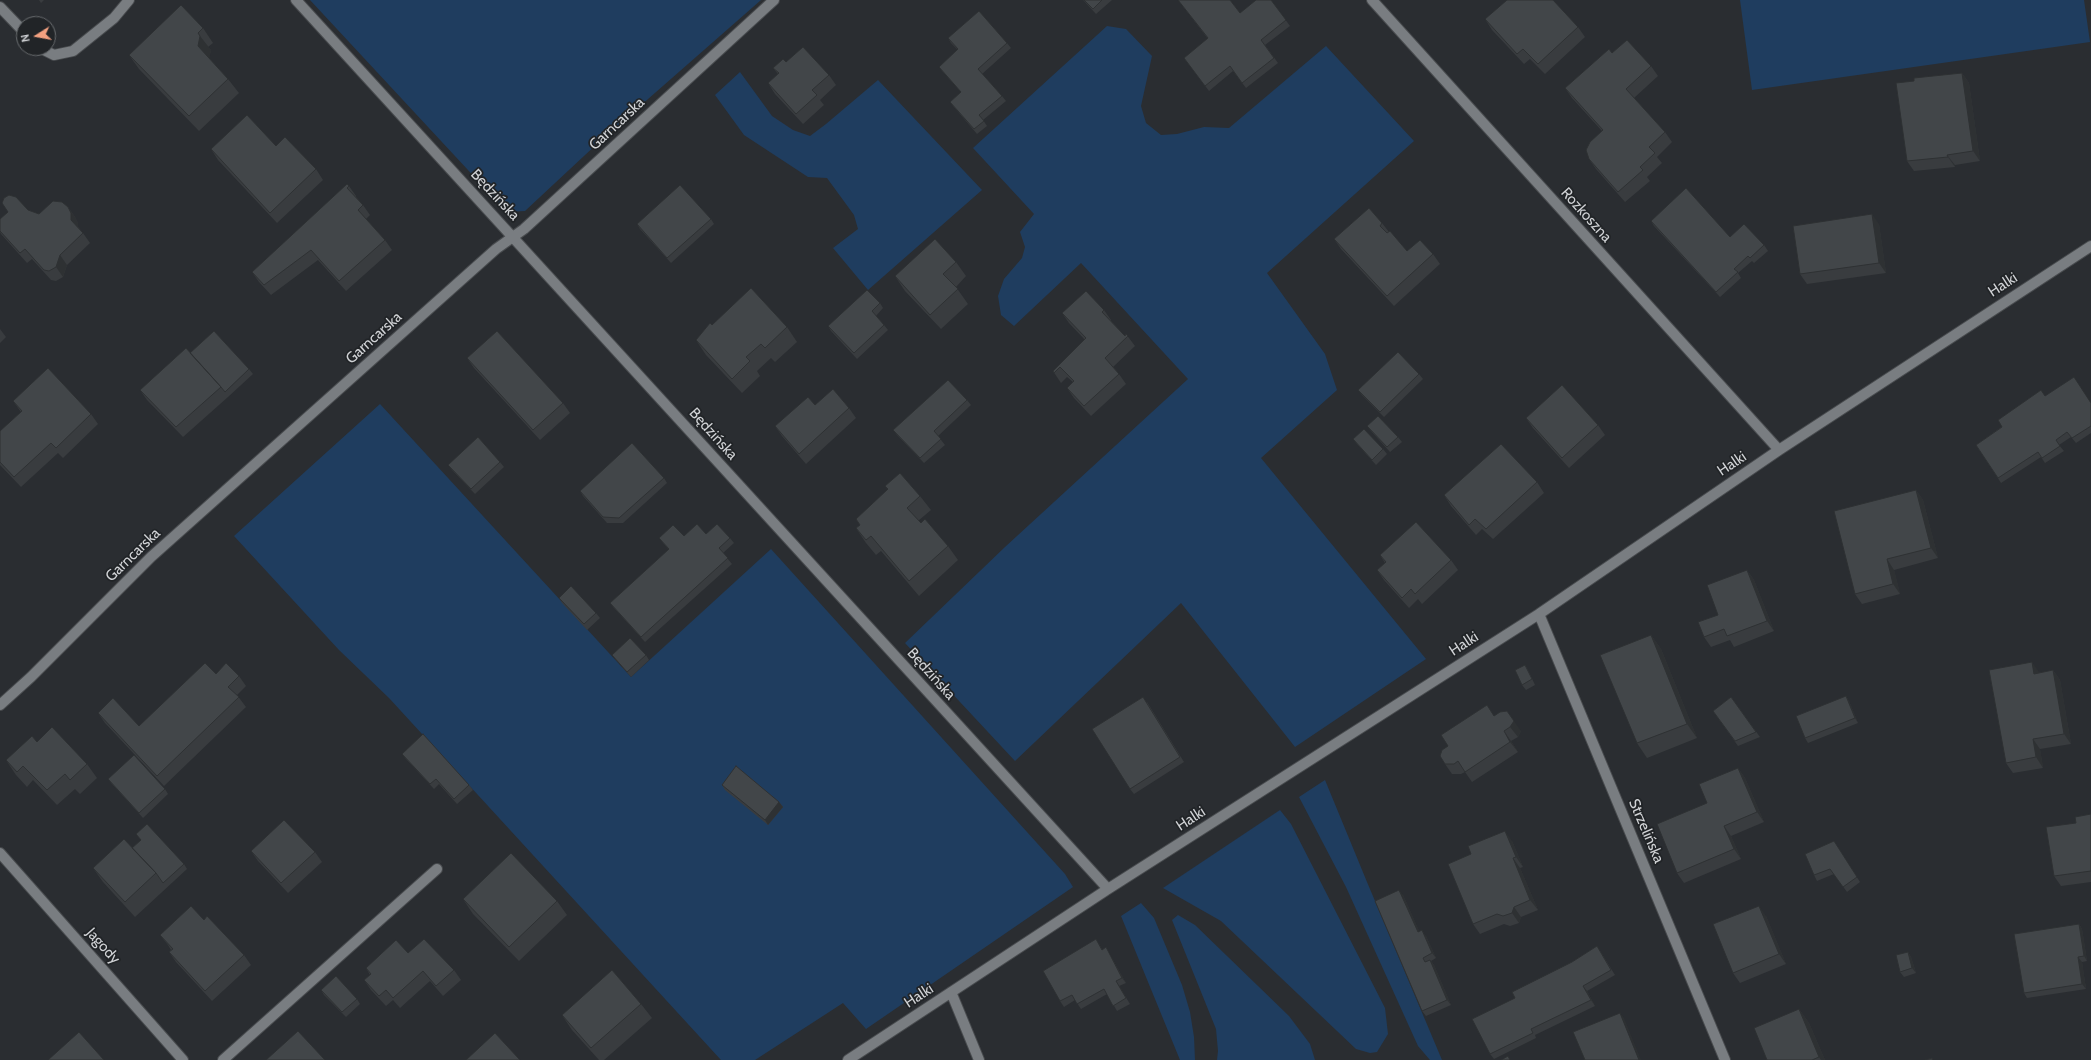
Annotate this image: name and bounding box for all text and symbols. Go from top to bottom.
north arrow [16,16,56,56]
text: N [18,33,33,43]
street label: Garncarska [586,94,648,154]
street label: Będzińska [467,166,523,224]
street label: Rozkoszna [1557,184,1615,246]
street label: Halki [1985,269,2021,301]
street label: Garncarska [342,308,406,368]
street label: Będzińska [685,404,741,464]
street label: Halki [1714,448,1750,480]
street label: Garncarska [102,524,164,586]
street label: Halki [1446,628,1482,660]
street label: Będzińska [903,644,959,704]
street label: Strzelińska [1624,796,1668,866]
street label: Halki [1173,803,1209,835]
street label: Jagody [82,924,124,968]
street label: Halki [901,980,937,1012]

